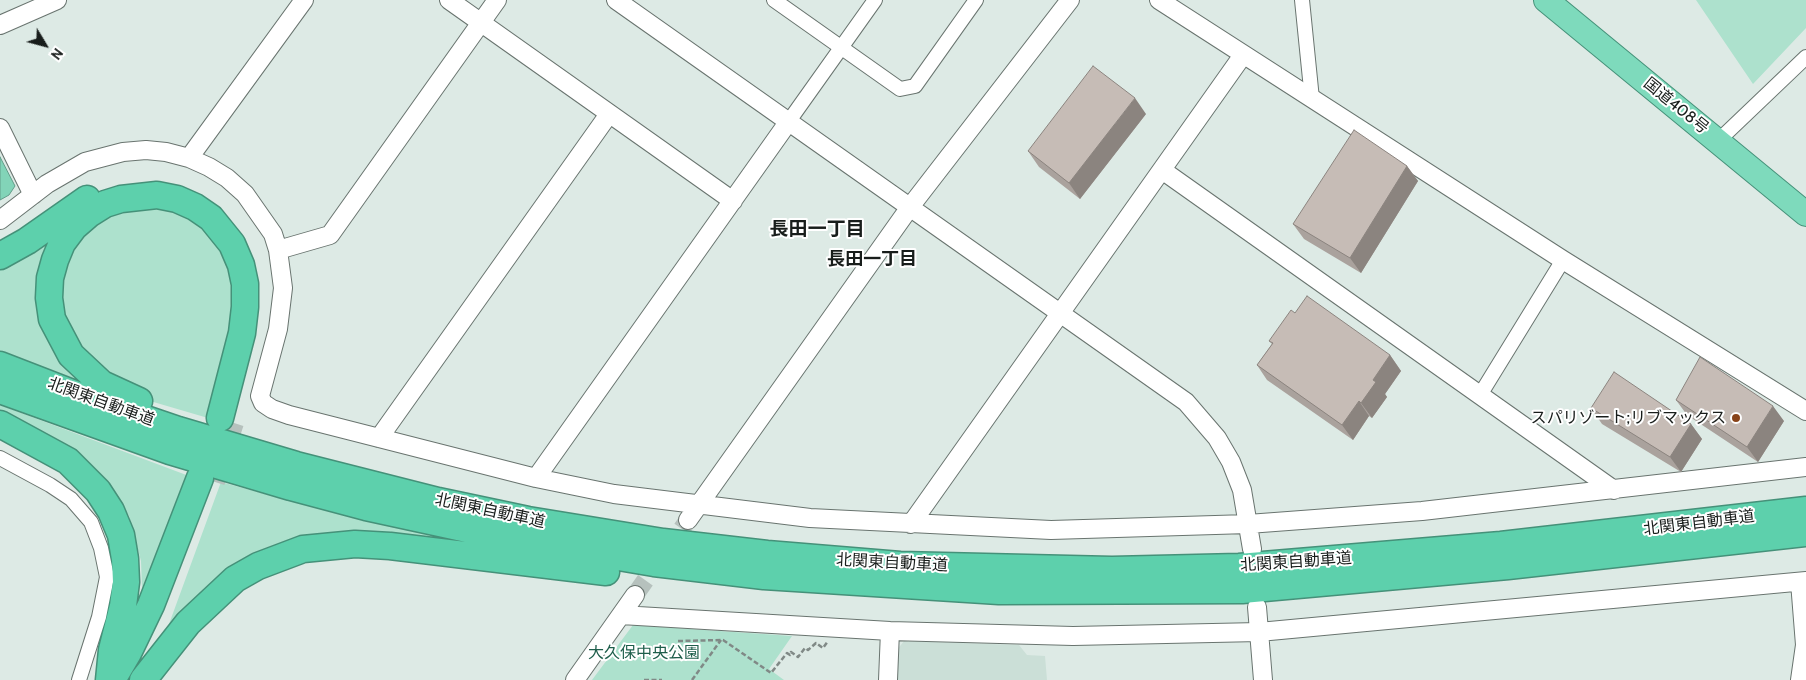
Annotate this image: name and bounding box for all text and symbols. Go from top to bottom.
north arrow [20,20,70,70]
text: N [47,45,67,63]
street label: 国道408号 [1640,74,1712,138]
district label: 長田一丁目 [770,218,864,240]
district label: 長田一丁目 [827,249,917,271]
street label: 北関東自動車道 [45,374,157,430]
place label: スパリゾート;リブマックス [1531,408,1726,428]
marker: スパリゾート;リブマックス [1730,412,1742,424]
street label: 北関東自動車道 [433,490,547,532]
street label: 北関東自動車道 [1642,507,1756,539]
street label: 北関東自動車道 [1239,549,1353,575]
street label: 北関東自動車道 [836,550,948,576]
park label: 大久保中央公園 [588,643,700,663]

